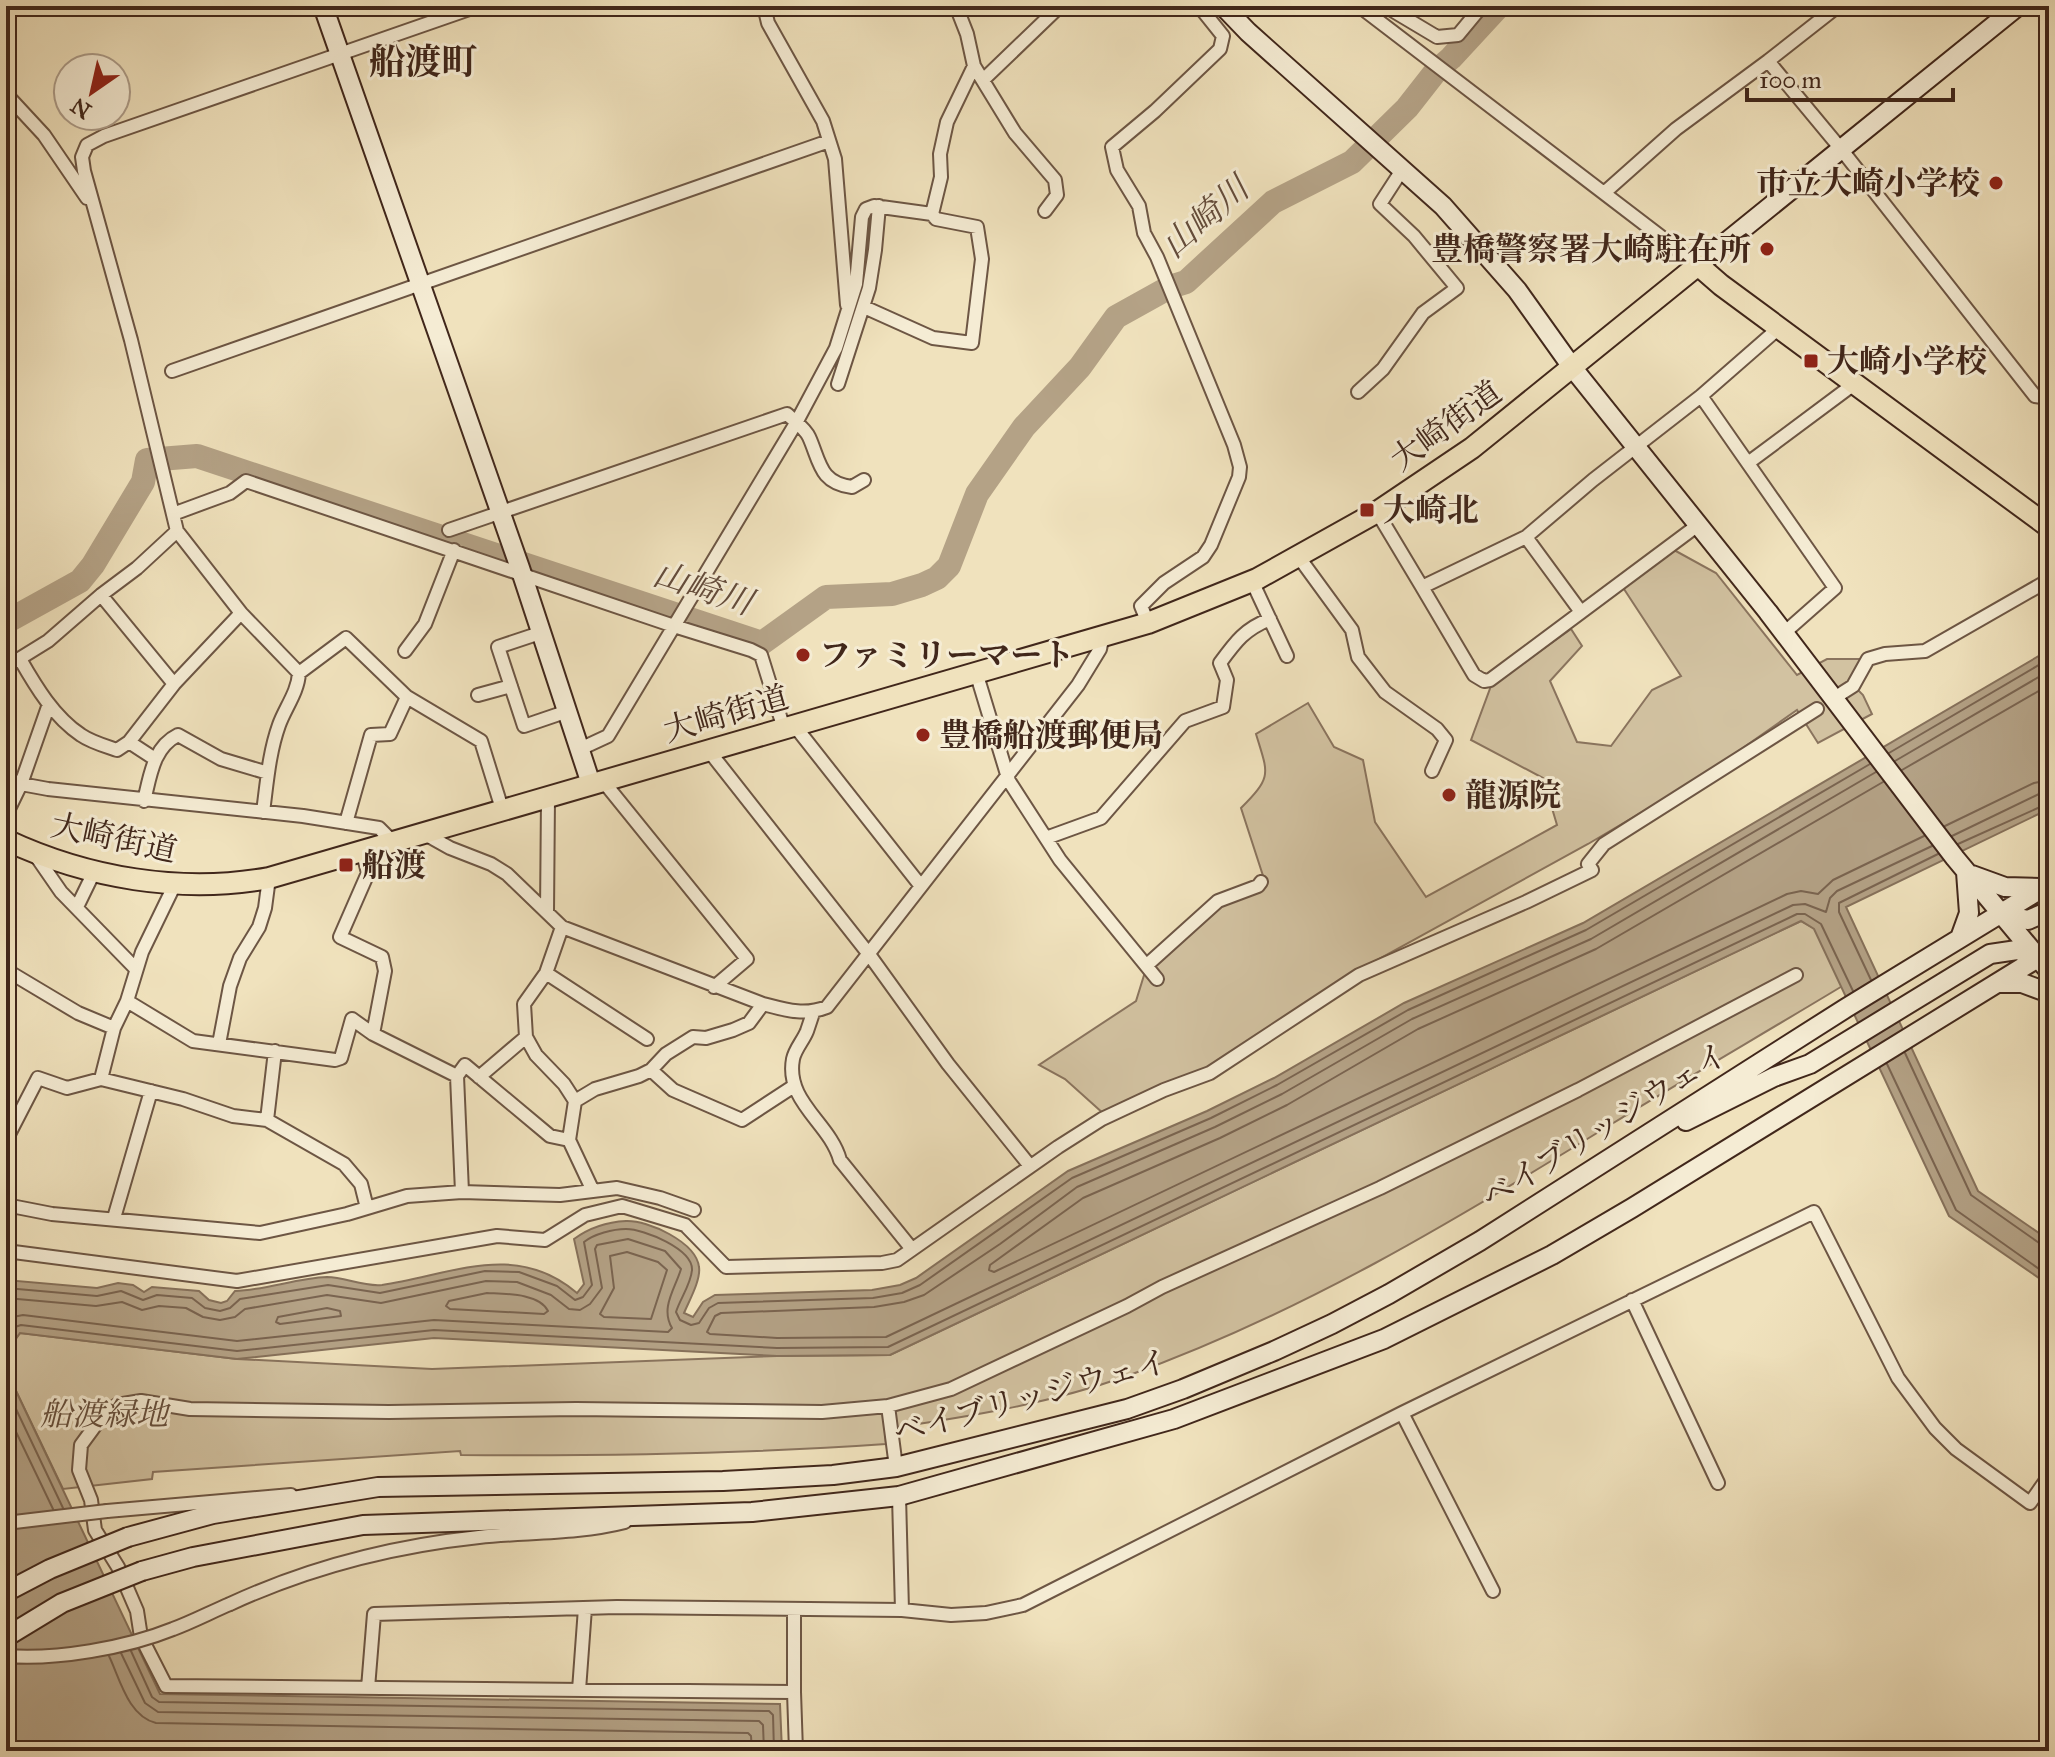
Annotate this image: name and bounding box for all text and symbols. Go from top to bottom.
district label: 船渡町 [369,40,477,84]
north arrow [52,52,132,132]
scale bar [1747,52,1953,102]
text: 100 m [1759,65,1822,95]
text: N [66,92,96,125]
place label: 市立大崎小学校 [1756,164,1980,203]
water label: 山崎川 [1153,165,1260,266]
marker: 市立大崎小学校 [1987,174,2005,192]
place label: 豊橋警察署大崎駐在所 [1431,230,1751,269]
marker: 豊橋警察署大崎駐在所 [1758,240,1776,258]
place label: 大崎小学校 [1827,342,1987,381]
marker: 大崎小学校 [1802,352,1820,370]
street label: 大崎街道 [1383,373,1509,479]
place label: 大崎北 [1383,491,1479,530]
marker: 大崎北 [1358,501,1376,519]
water label: 山崎川 [648,553,762,624]
place label: ファミリーマート [819,636,1074,675]
marker: ファミリーマート [794,646,812,664]
street label: 大崎街道 [659,678,793,750]
place label: 豊橋船渡郵便局 [939,716,1163,755]
marker: 豊橋船渡郵便局 [914,726,932,744]
place label: 龍源院 [1465,776,1561,815]
marker: 龍源院 [1440,786,1458,804]
street label: 大崎街道 [47,806,181,870]
place label: 船渡 [362,846,426,885]
marker: 船渡 [337,856,355,874]
street label: ベイブリッジウェイ [1475,1034,1735,1218]
street label: ベイブリッジウェイ [889,1342,1173,1452]
park label: 船渡緑地 [40,1395,171,1434]

